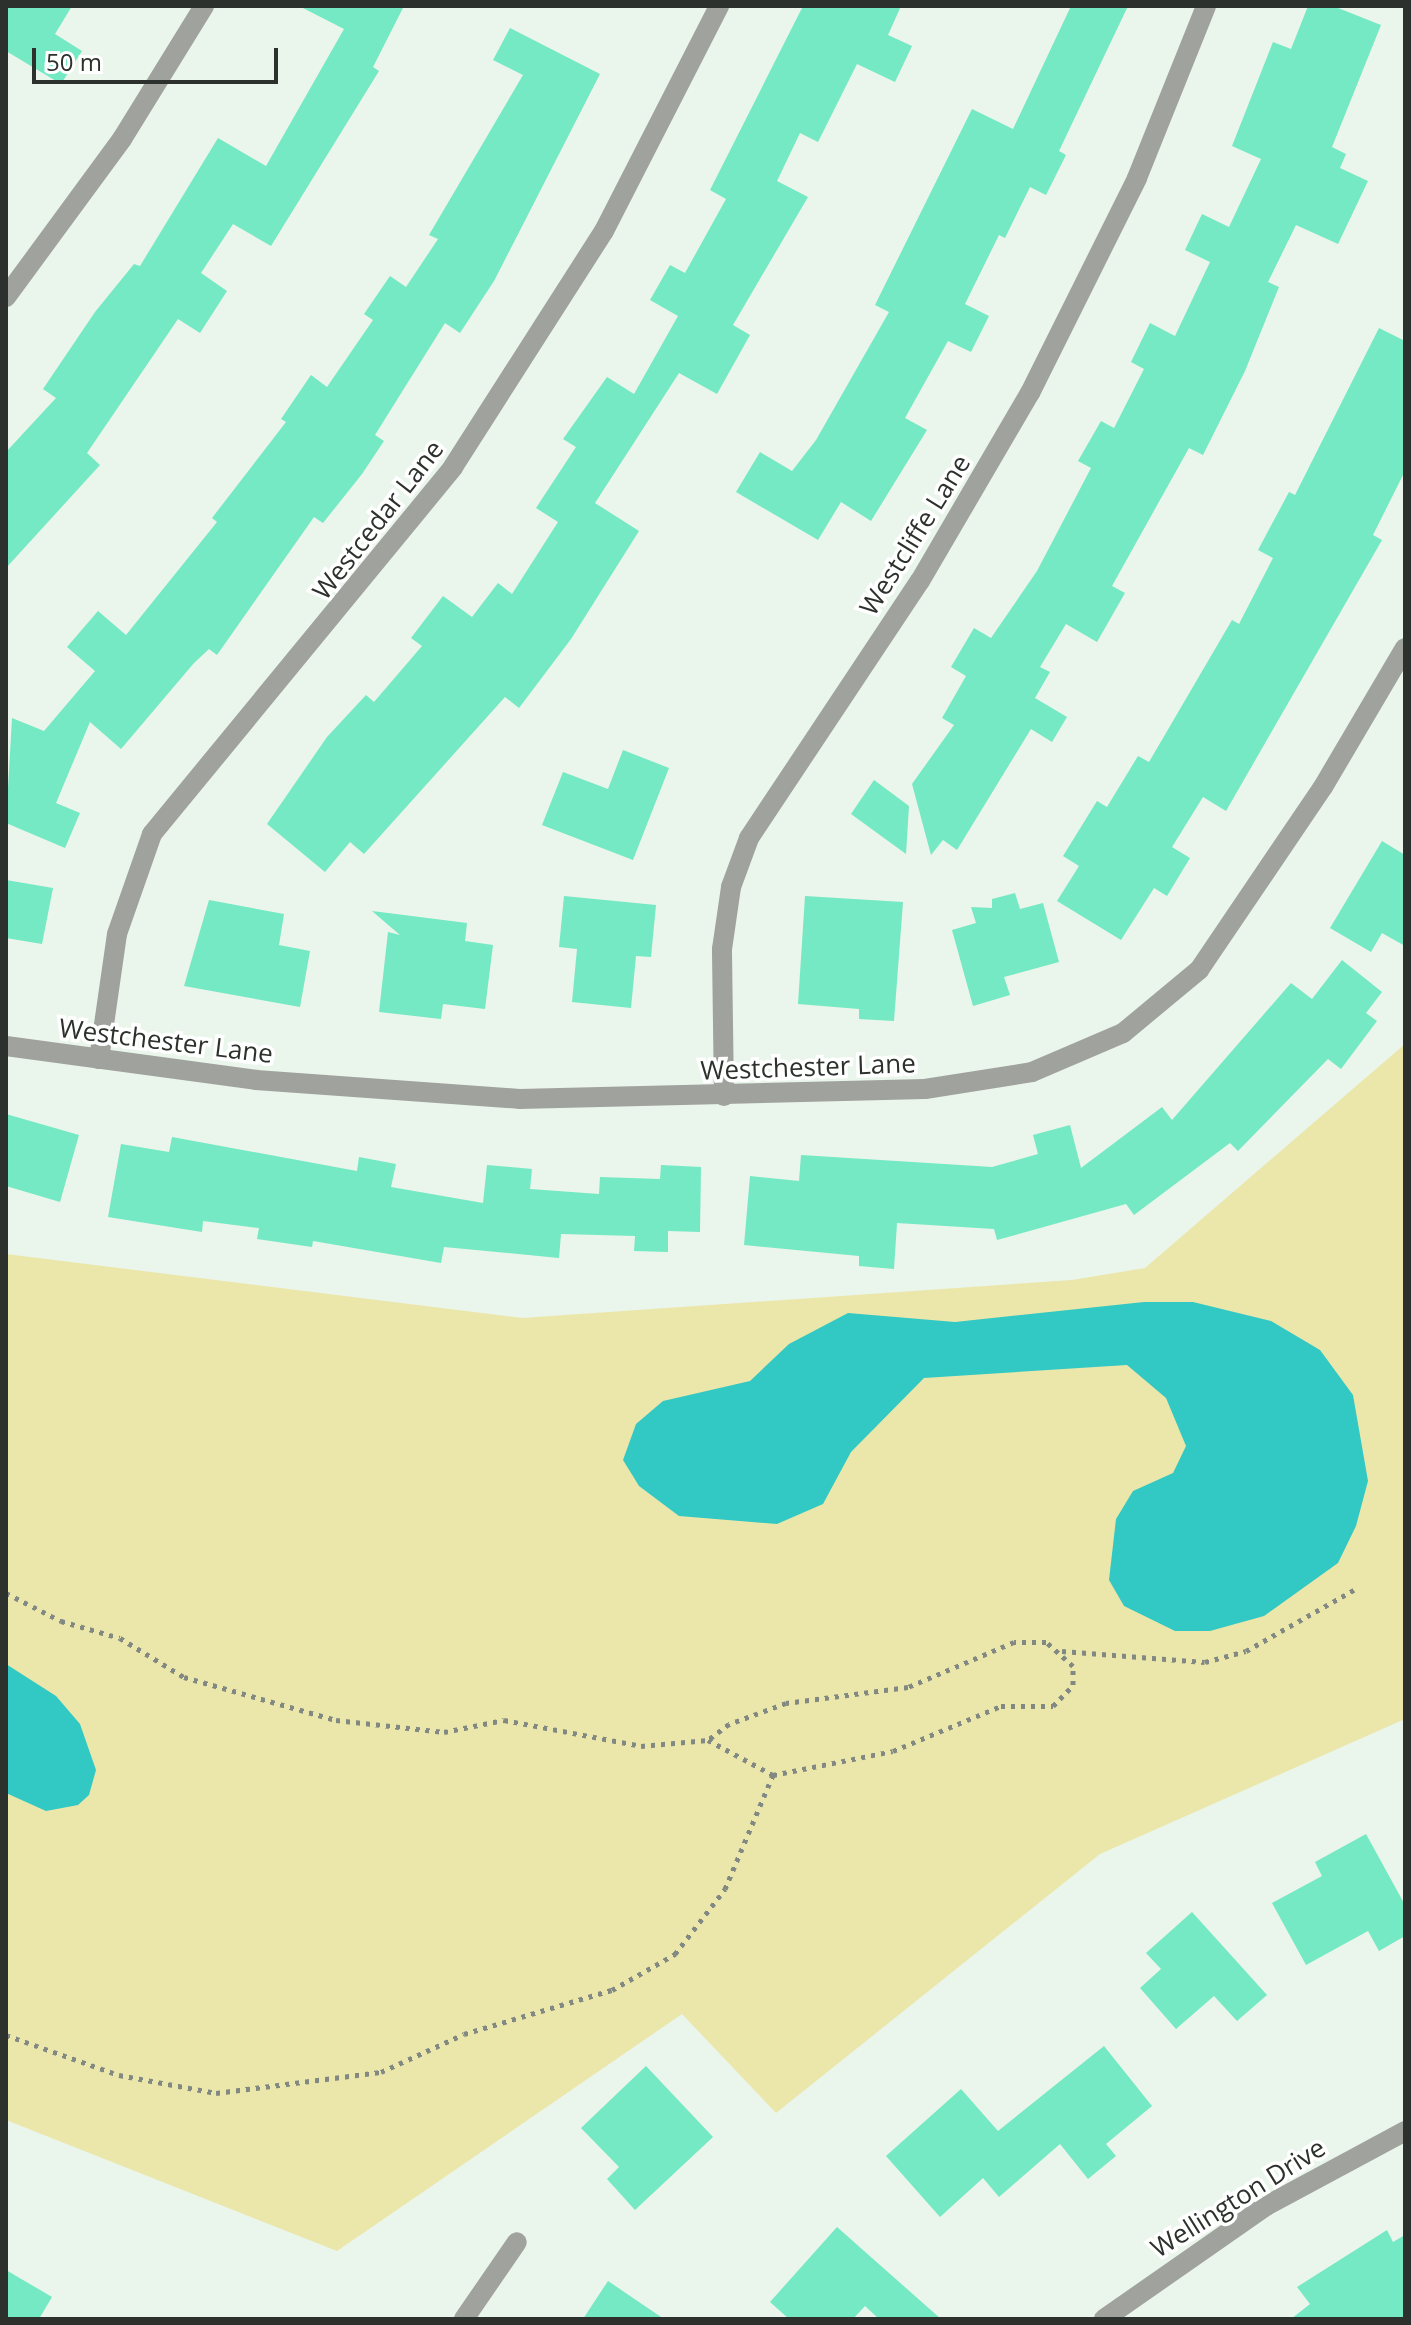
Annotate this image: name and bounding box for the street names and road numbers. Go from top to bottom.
street label: Westcedar Lane [306,434,450,606]
street label: Westcliffe Lane [853,449,977,621]
street label: Westchester Lane [57,1012,275,1070]
street label: Westchester Lane [700,1048,916,1086]
street label: Wellington Drive [1145,2132,1331,2264]

